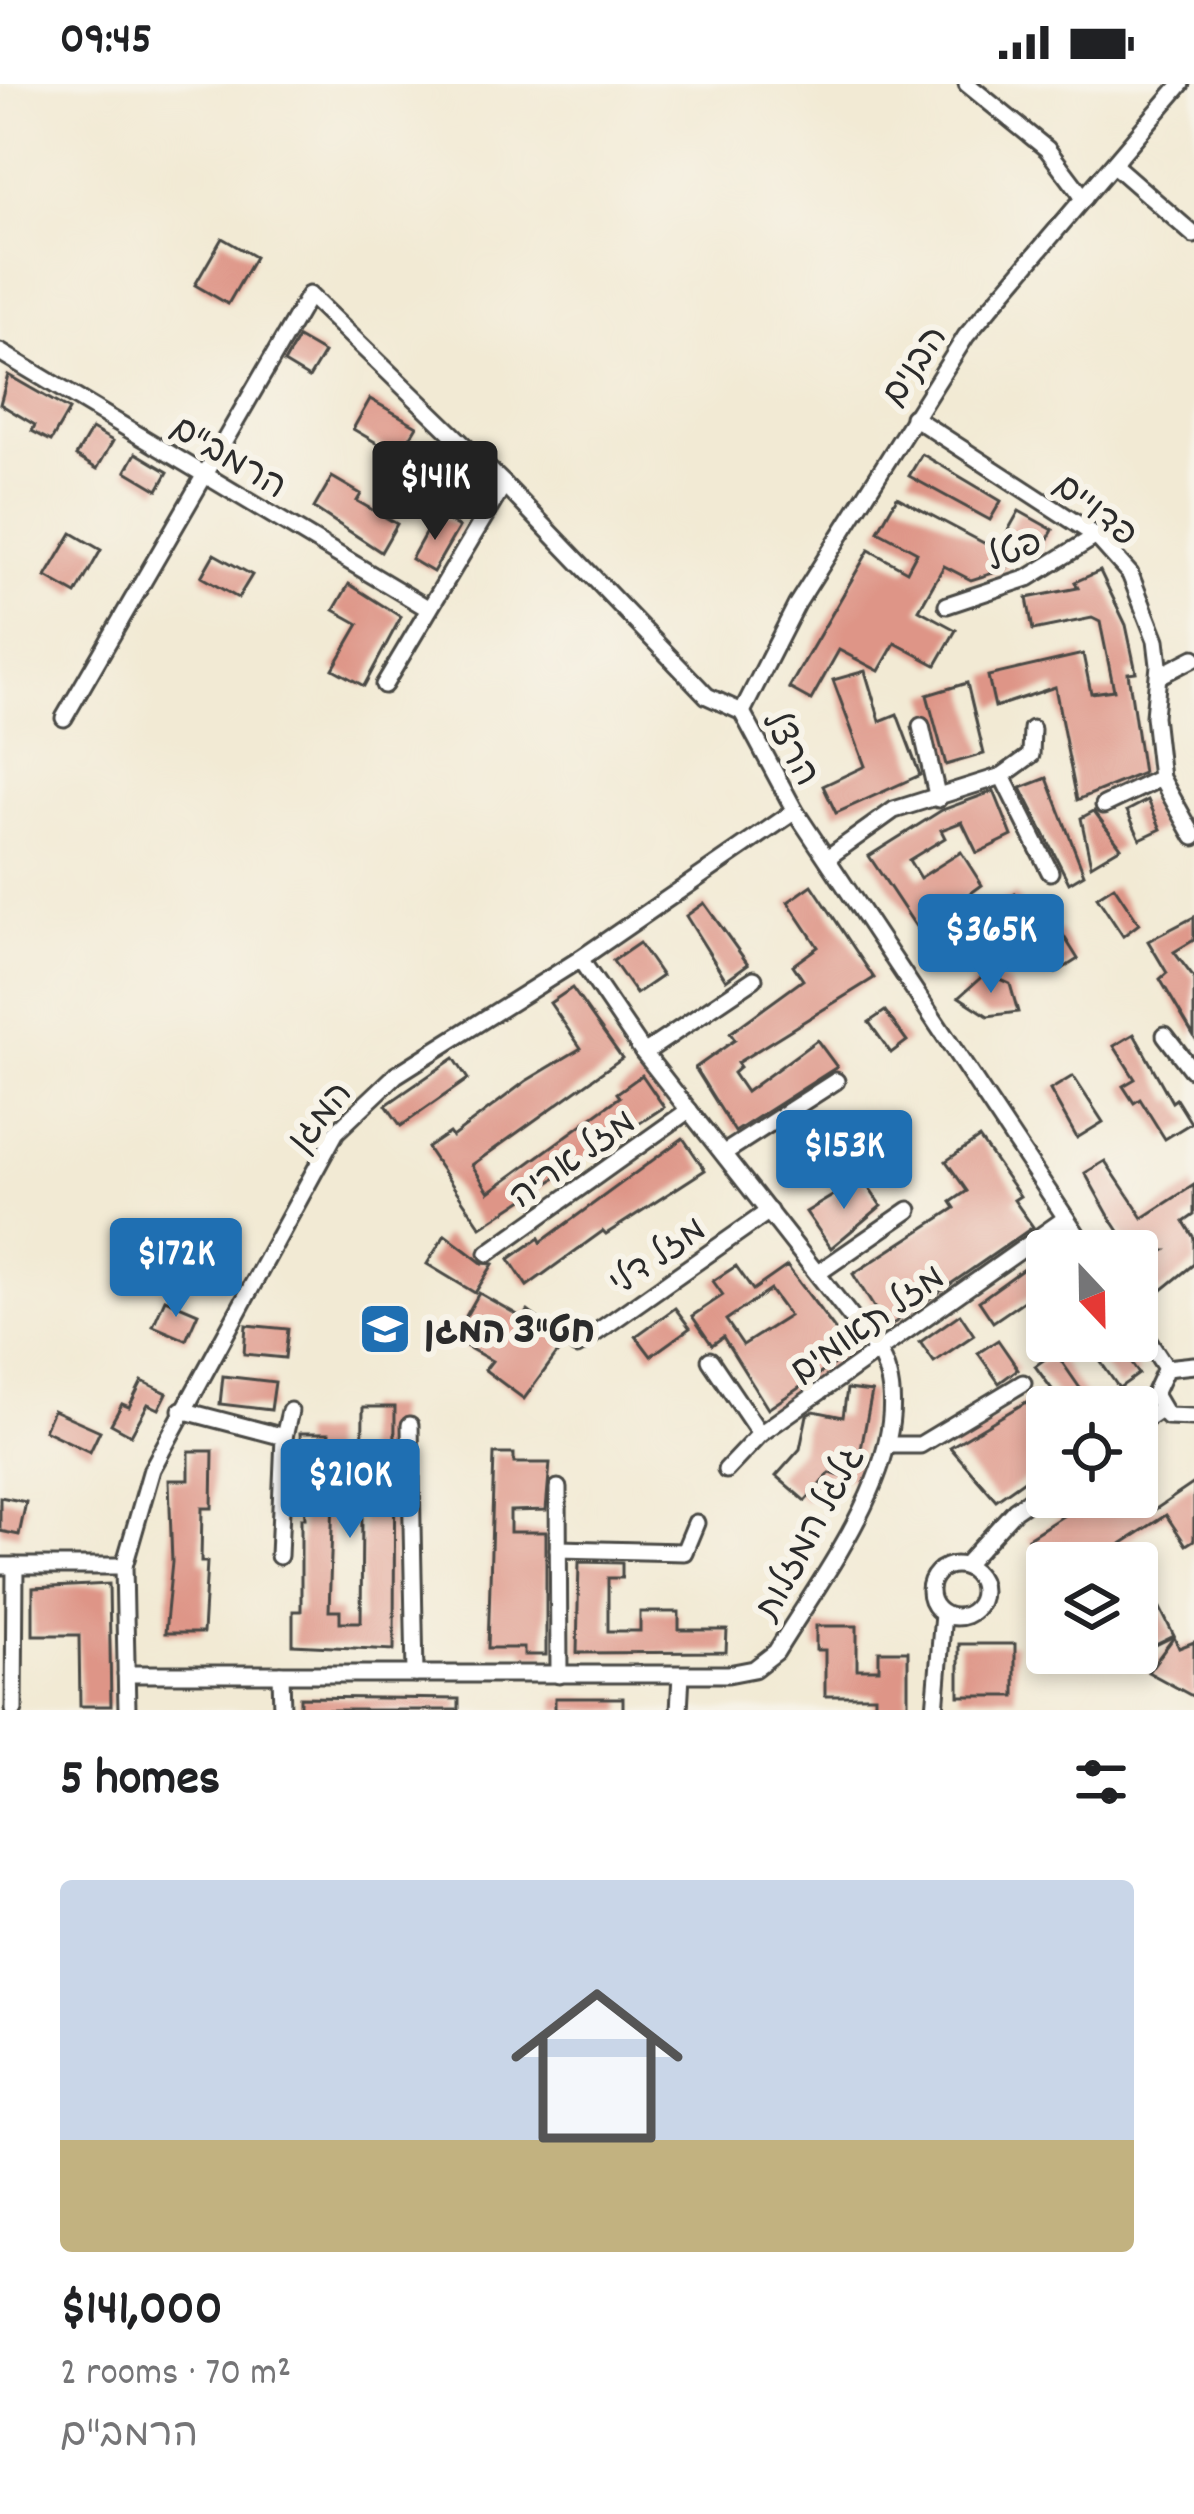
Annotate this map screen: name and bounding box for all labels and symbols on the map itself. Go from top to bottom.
street label: הבנים [871,316,963,418]
street label: הרמב"ם [159,405,295,515]
pin: $141K [351,441,519,543]
street label: פדויים [1040,463,1147,562]
street label: פטל [980,519,1051,588]
street label: הרצל [746,703,830,797]
pin: $365K [907,894,1075,996]
street label: המגן [278,1072,368,1166]
street label: מזל אריה [501,1099,648,1224]
pin: $153K [760,1110,928,1212]
street label: מזל דלי [600,1207,718,1311]
pin: $172K [92,1218,260,1320]
north arrow [1026,1230,1158,1362]
street label: מזל תאומים [782,1255,957,1399]
school or university icon: חט"צ המגן [357,1301,413,1357]
place label: חט"צ המגן [424,1309,595,1361]
street label: גלגל המזלות [744,1438,880,1633]
pin: $210K [266,1439,434,1541]

